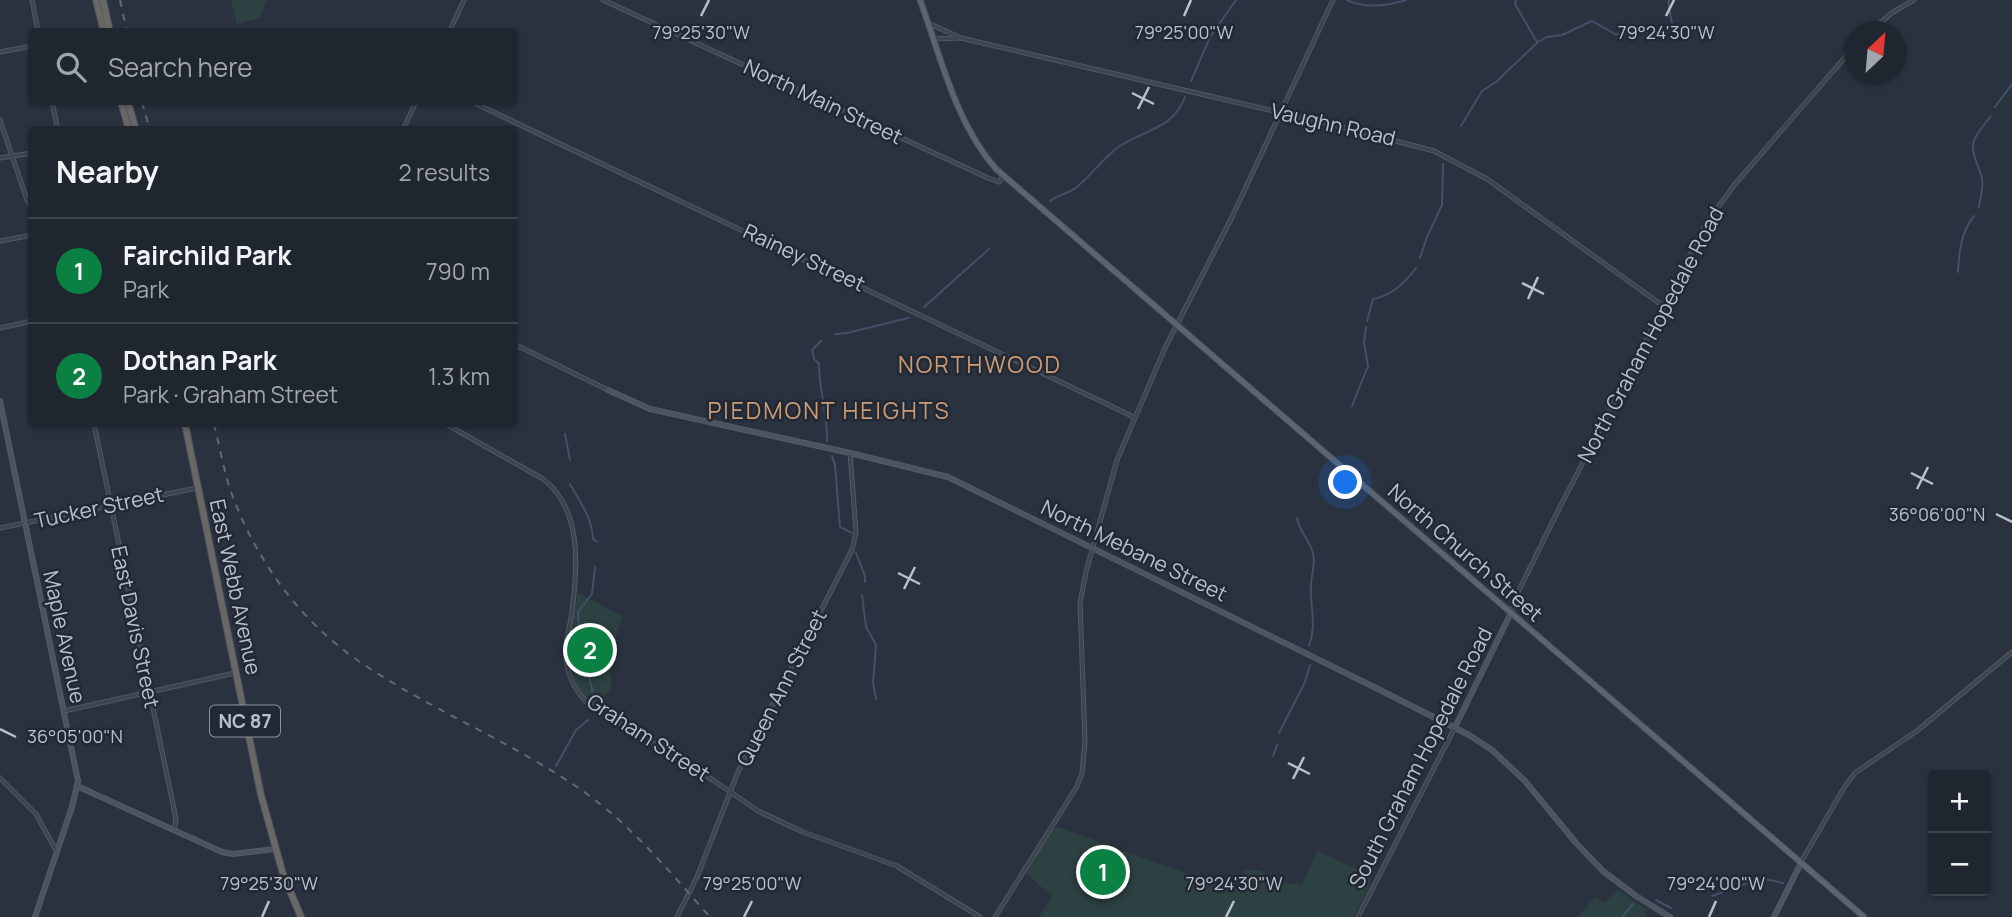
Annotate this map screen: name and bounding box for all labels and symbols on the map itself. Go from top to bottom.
text: 79°25'30"W [652,20,750,44]
text: 79°25'00"W [1135,20,1233,44]
text: 79°24'30"W [1618,20,1715,44]
north arrow [1844,21,1907,84]
street label: North Main Street [740,52,907,150]
street label: Vaughn Road [1268,96,1398,152]
street label: North Graham Hopedale Road [1571,202,1730,467]
street label: Rainey Street [739,217,870,298]
district label: NORTHWOOD [898,348,1062,380]
district label: PIEDMONT HEIGHTS [707,394,951,426]
your location [1328,465,1362,499]
street label: North Church Street [1382,477,1549,627]
street label: Tucker Street [32,480,166,534]
street label: North Mebane Street [1037,493,1232,607]
street label: East Webb Avenue [204,496,268,677]
text: 36°06'00"N [1889,502,1985,526]
street label: East Davis Street [105,543,167,710]
street label: Maple Avenue [37,568,93,706]
street label: Queen Ann Street [729,604,833,771]
street label: South Graham Hopedale Road [1342,622,1498,893]
pin: 2 [567,624,613,676]
street label: Graham Street [582,687,715,787]
road number: NC 87 [210,706,280,736]
text: 36°05'00"N [27,724,123,748]
pin: 1 [1080,846,1126,898]
text: 79°25'30"W [220,871,318,895]
text: 79°25'00"W [703,871,801,895]
text: 79°24'30"W [1186,871,1283,895]
text: 79°24'00"W [1667,871,1765,895]

